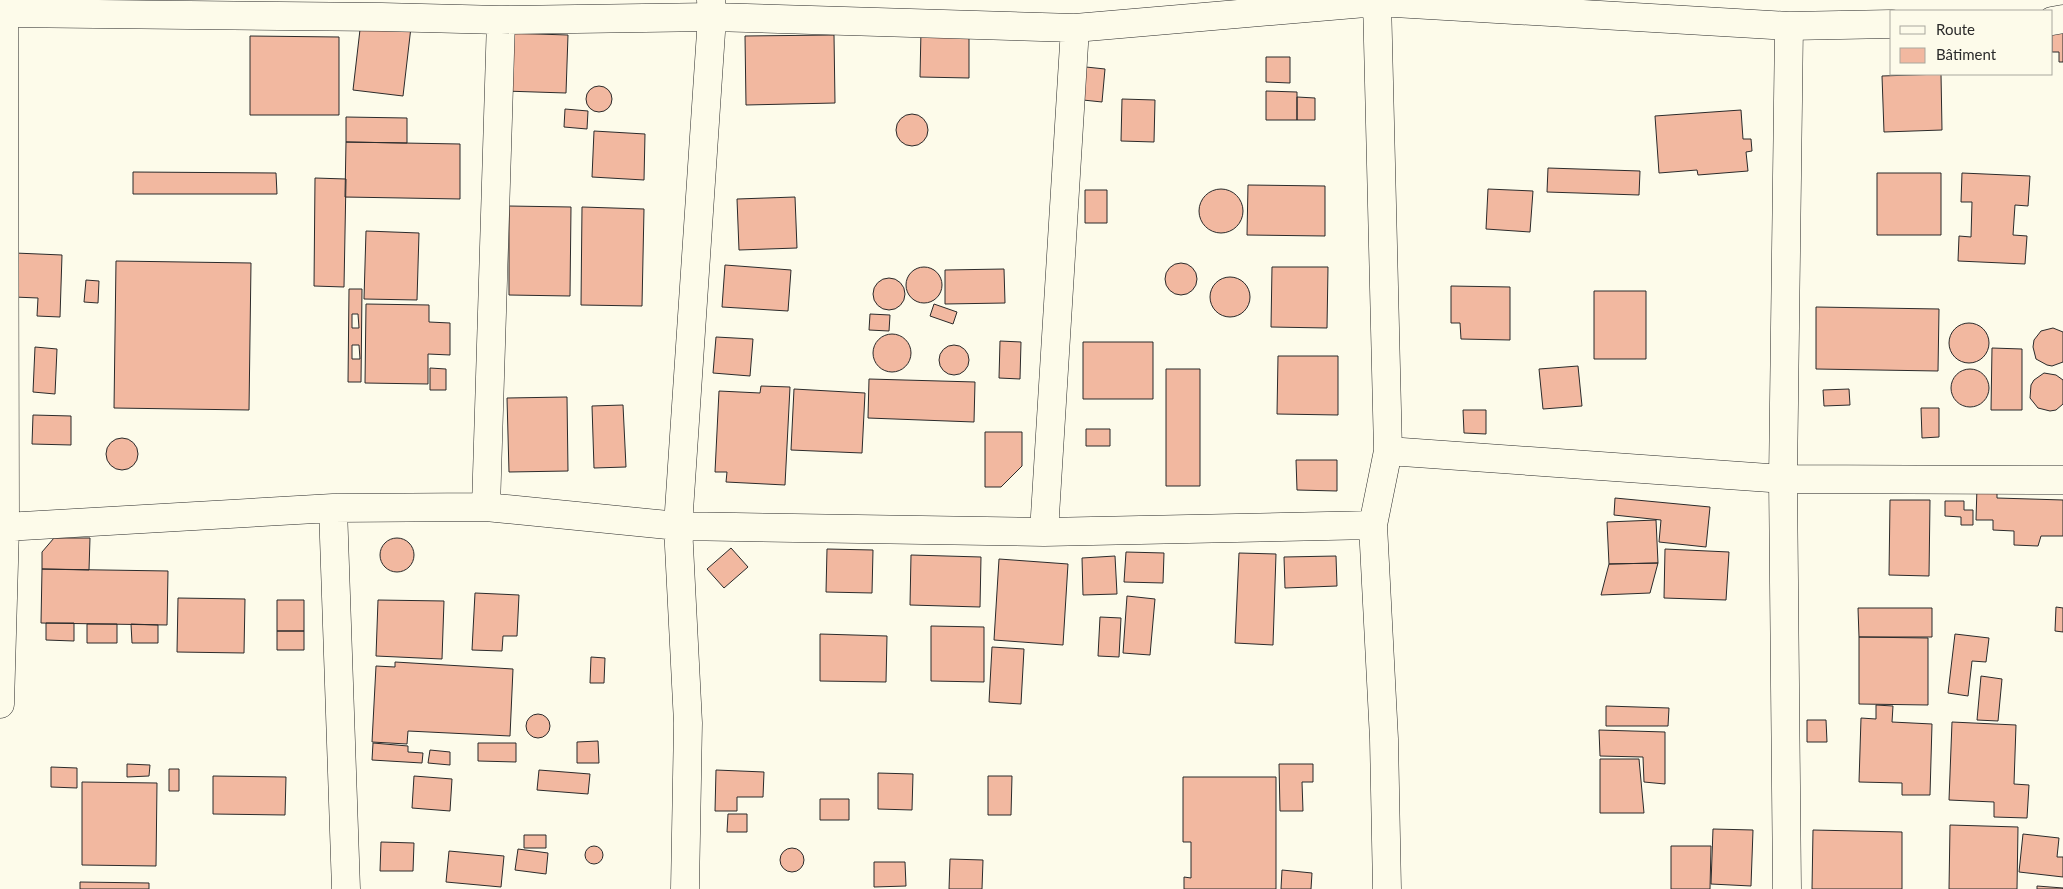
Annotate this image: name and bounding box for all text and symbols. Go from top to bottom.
legend [1890,10,2053,75]
text: Route [1936,20,1975,38]
text: Bâtiment [1936,45,1997,63]

